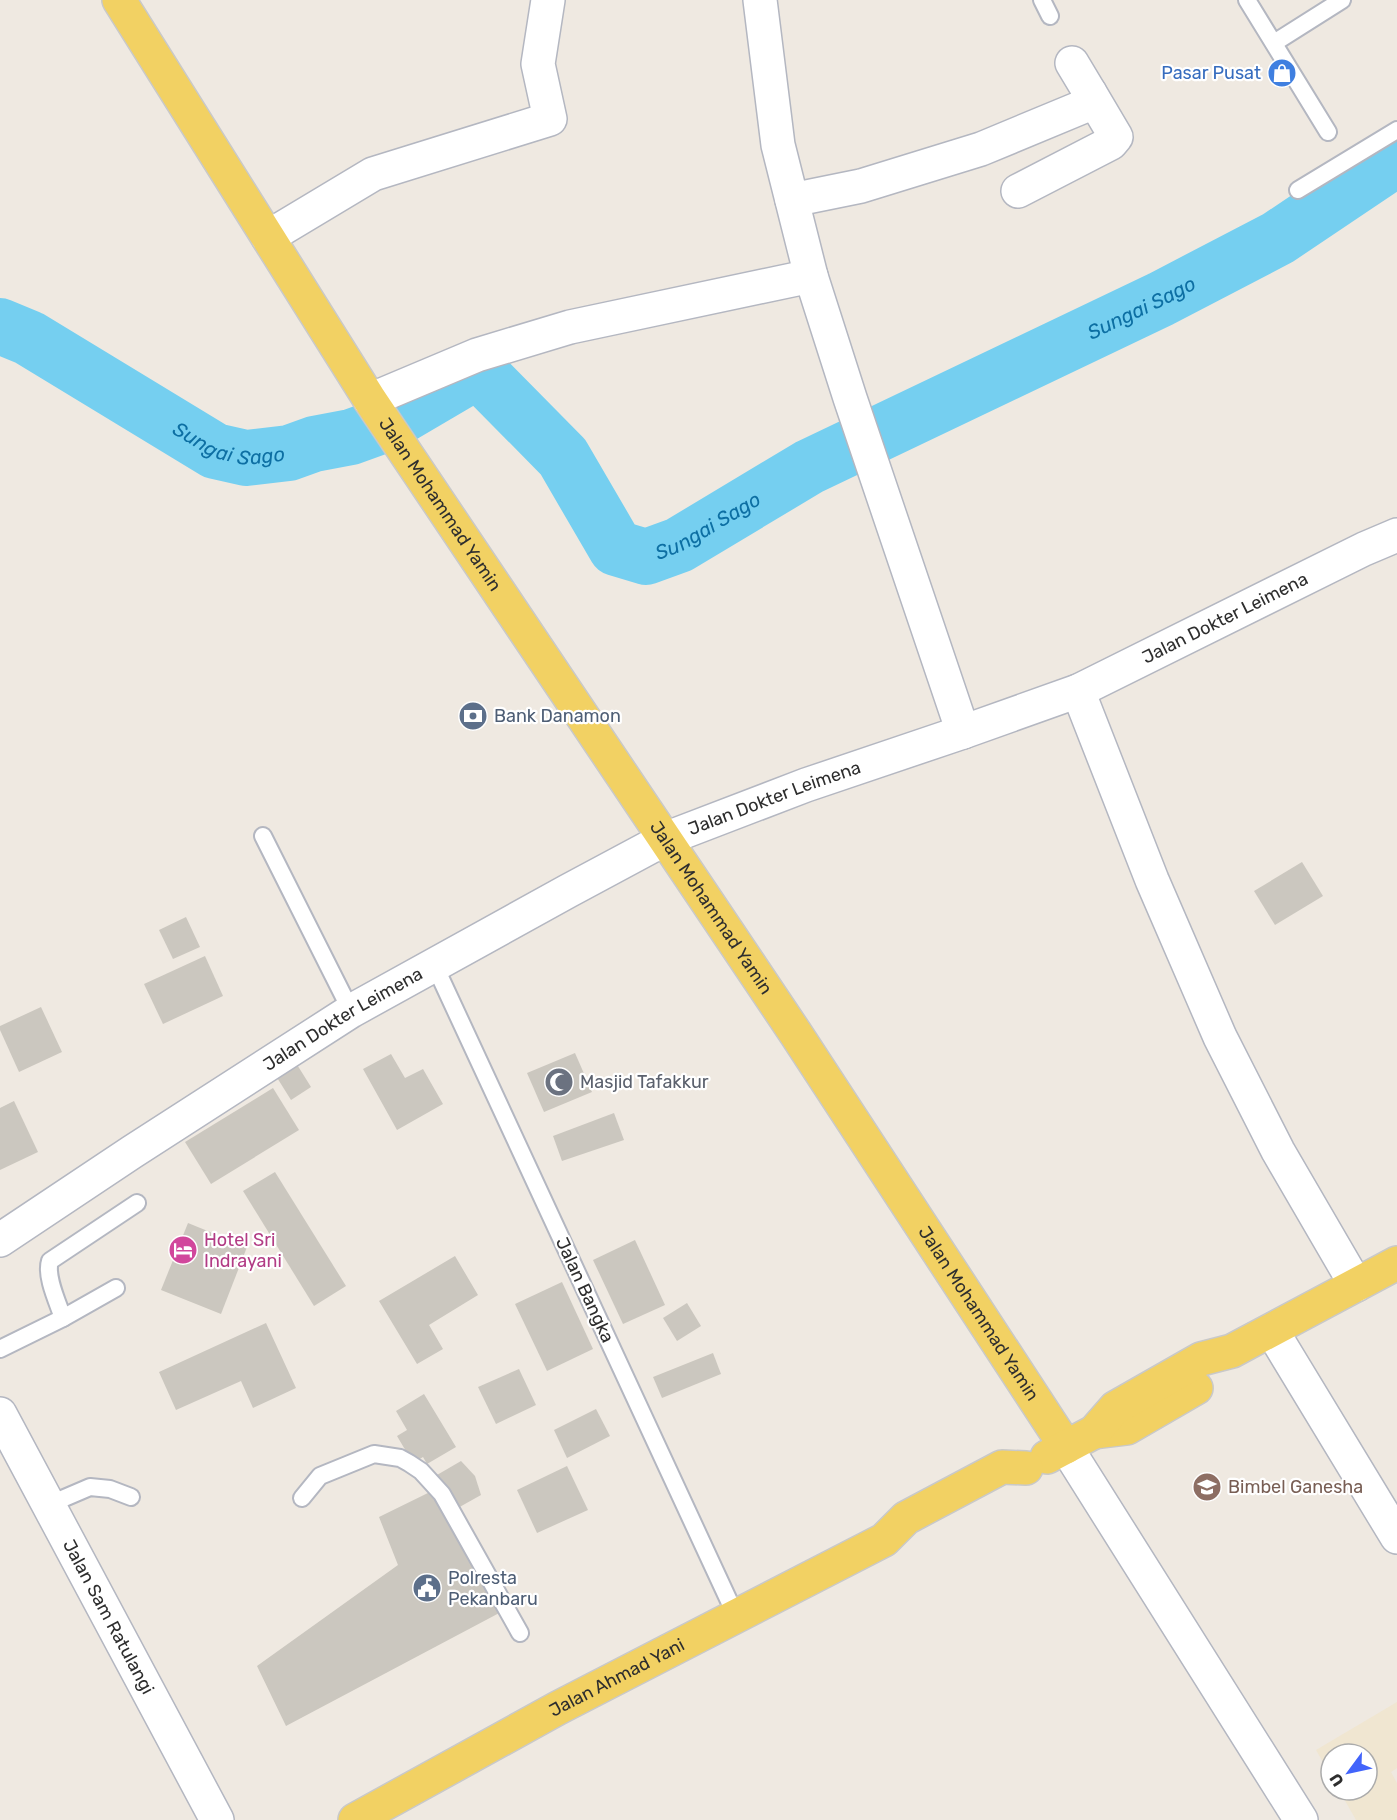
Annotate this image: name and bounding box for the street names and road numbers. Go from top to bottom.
street label: Jalan Mohammad Yamin [374,414,506,595]
street label: Jalan Dokter Leimena [1138,568,1312,668]
street label: Jalan Dokter Leimena [685,756,864,840]
street label: Jalan Mohammad Yamin [645,817,777,999]
street label: Jalan Dokter Leimena [259,963,426,1076]
street label: Jalan Mohammad Yamin [914,1222,1044,1405]
street label: Jalan Bangka [551,1234,619,1346]
street label: Jalan Sam Ratulangi [58,1536,159,1698]
street label: Jalan Ahmad Yani [545,1634,688,1722]

